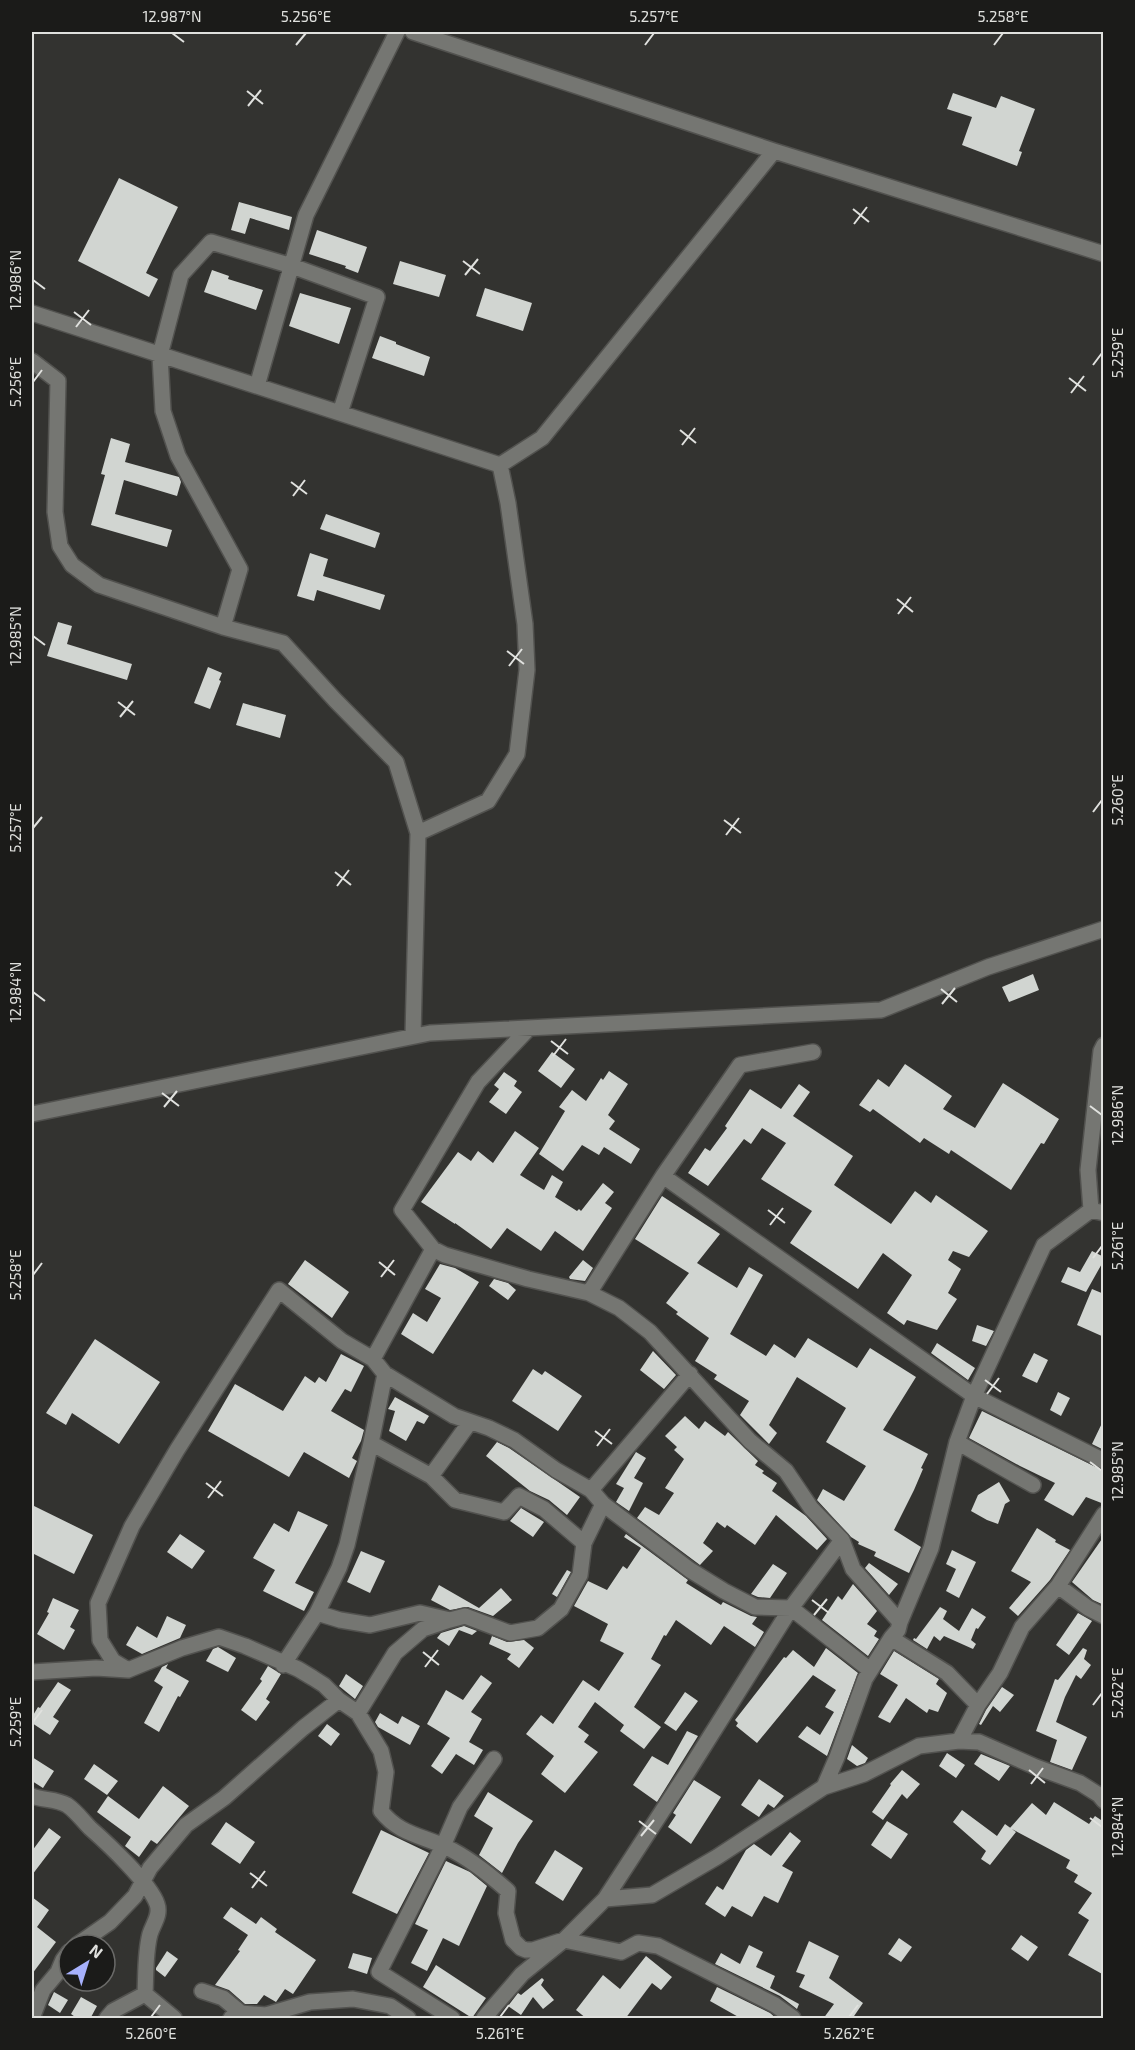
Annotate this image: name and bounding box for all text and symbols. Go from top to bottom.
text: 12.987°N [142,7,202,25]
text: 5.256°E [281,7,331,25]
text: 5.257°E [629,7,679,25]
text: 5.258°E [978,7,1028,25]
text: 12.986°N [6,250,24,310]
text: 5.259°E [1108,328,1126,378]
text: 5.256°E [6,357,24,407]
text: 12.985°N [6,606,24,666]
text: 5.260°E [1108,774,1126,826]
text: 5.257°E [6,803,24,853]
text: 12.984°N [6,962,24,1022]
text: 12.986°N [1108,1085,1126,1145]
text: 5.261°E [1108,1222,1126,1270]
text: 5.258°E [6,1250,24,1300]
text: 12.985°N [1108,1441,1126,1501]
text: 5.262°E [1108,1668,1126,1718]
text: 5.259°E [6,1697,24,1747]
text: 12.984°N [1108,1797,1126,1857]
north arrow [57,1933,117,1993]
text: N [86,1940,107,1962]
text: 5.260°E [125,2024,177,2042]
text: 5.261°E [476,2024,524,2042]
text: 5.262°E [824,2024,874,2042]

